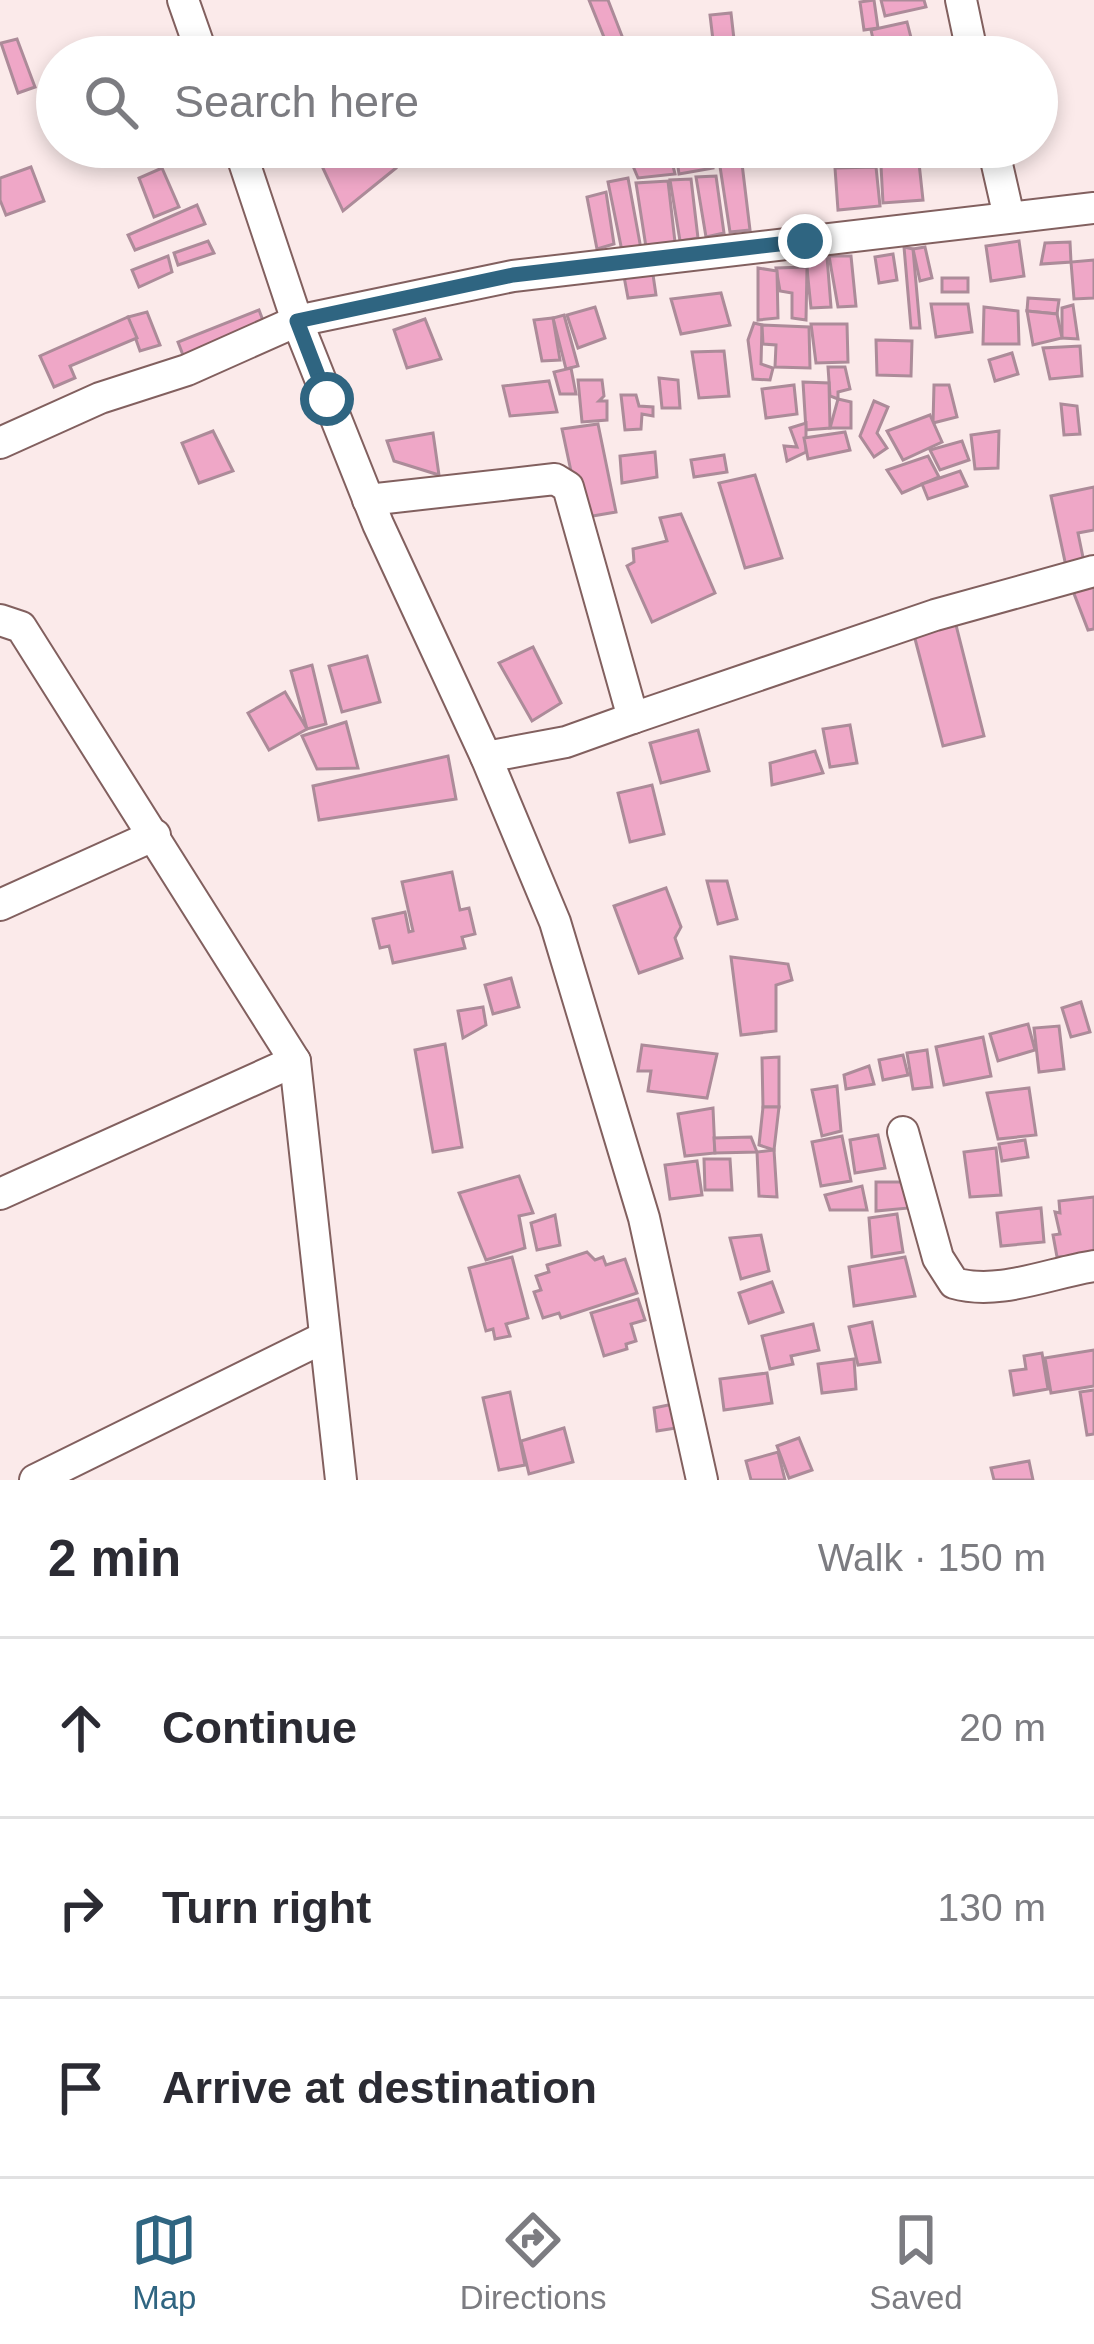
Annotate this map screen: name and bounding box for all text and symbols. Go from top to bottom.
search box [36,36,1058,168]
icon: search [78,69,144,135]
text: Search here [174,76,419,127]
route end [778,214,832,268]
route start [300,372,354,426]
text: 2 min [48,1530,181,1587]
text: Walk · 150 m [818,1536,1046,1579]
icon: ahead [48,1695,114,1761]
text: Continue [162,1702,357,1753]
text: 20 m [959,1706,1046,1749]
icon: right [48,1875,114,1941]
text: Turn right [162,1882,371,1933]
text: 130 m [938,1886,1046,1929]
icon: arrive [48,2055,114,2121]
text: Arrive at destination [162,2062,597,2113]
tab: Map [131,2207,197,2317]
tab: Directions [460,2207,607,2317]
tab: Saved [869,2207,963,2317]

